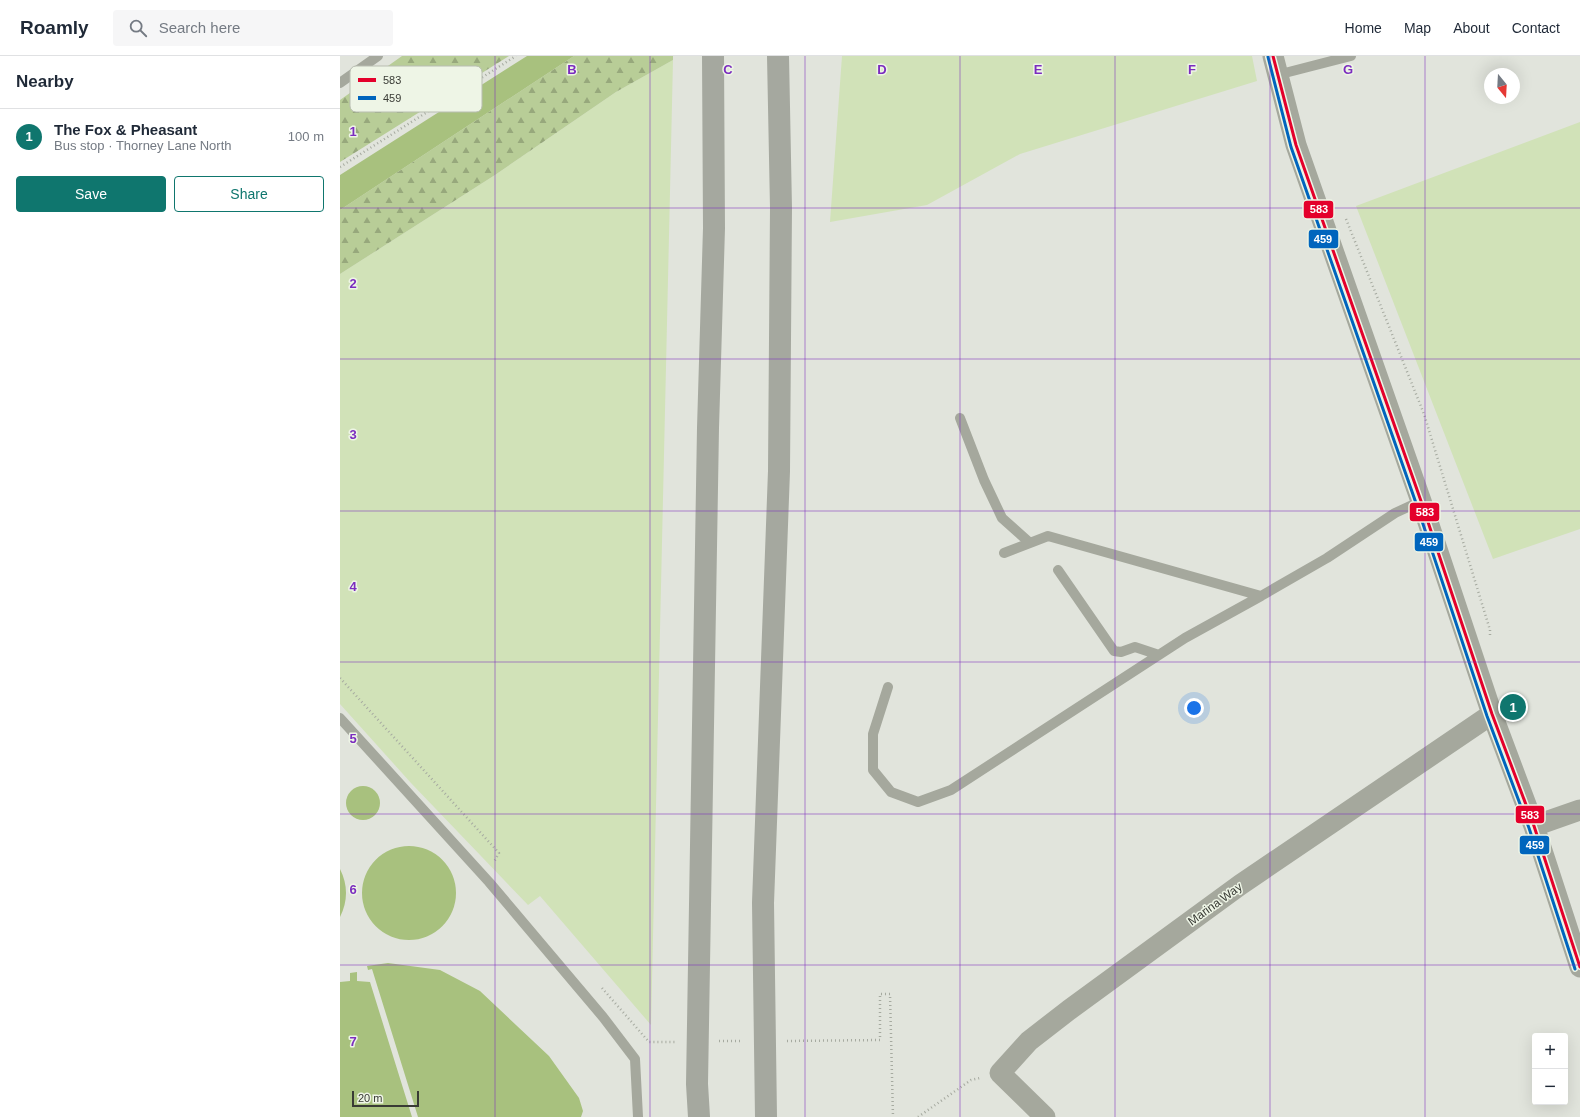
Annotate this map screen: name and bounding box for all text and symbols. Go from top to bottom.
search box [113,10,393,46]
text: Roamly [20,17,89,38]
icon: search [127,17,149,39]
text: Search here [159,19,240,36]
text: Home [1345,20,1382,36]
text: Map [1404,20,1431,36]
text: About [1453,20,1490,36]
text: Contact [1512,20,1560,36]
text: B [567,62,577,77]
text: C [723,62,733,77]
text: D [877,62,887,77]
text: E [1034,62,1043,77]
text: F [1188,62,1196,77]
text: G [1343,62,1353,77]
legend [350,66,482,112]
north arrow [1484,68,1520,104]
text: Nearby [16,72,74,91]
text: 583 [383,74,401,86]
text: 459 [383,92,401,104]
text: The Fox & Pheasant [54,121,197,138]
text: 1 [349,124,357,139]
text: 1 [25,129,33,144]
text: 100 m [288,129,324,144]
text: Bus stop · Thorney Lane North [54,138,232,153]
button: Save [16,176,166,212]
button: Share [174,176,324,212]
line badge: 583 [1303,200,1334,219]
text: 583 [1310,203,1328,215]
line badge: 459 [1308,229,1339,249]
text: 459 [1314,233,1332,245]
text: 2 [349,276,357,291]
text: 3 [349,427,357,442]
line badge: 583 [1409,502,1440,522]
text: 583 [1416,506,1434,518]
line badge: 459 [1414,532,1444,552]
text: 459 [1420,536,1438,548]
text: 4 [349,579,357,594]
pin: 1 [1500,692,1526,722]
your location [1184,698,1204,718]
text: 5 [349,731,357,746]
line badge: 583 [1515,805,1545,824]
text: 583 [1521,809,1539,821]
line badge: 459 [1519,835,1550,855]
text: 459 [1526,839,1544,851]
street label: Marina Way [1185,880,1245,928]
text: 6 [349,882,357,897]
map controls [1532,1033,1568,1105]
button: + [1532,1033,1568,1069]
text: 7 [349,1034,357,1049]
button: − [1532,1069,1568,1105]
scale bar [352,1089,419,1108]
text: 20 m [358,1092,382,1104]

